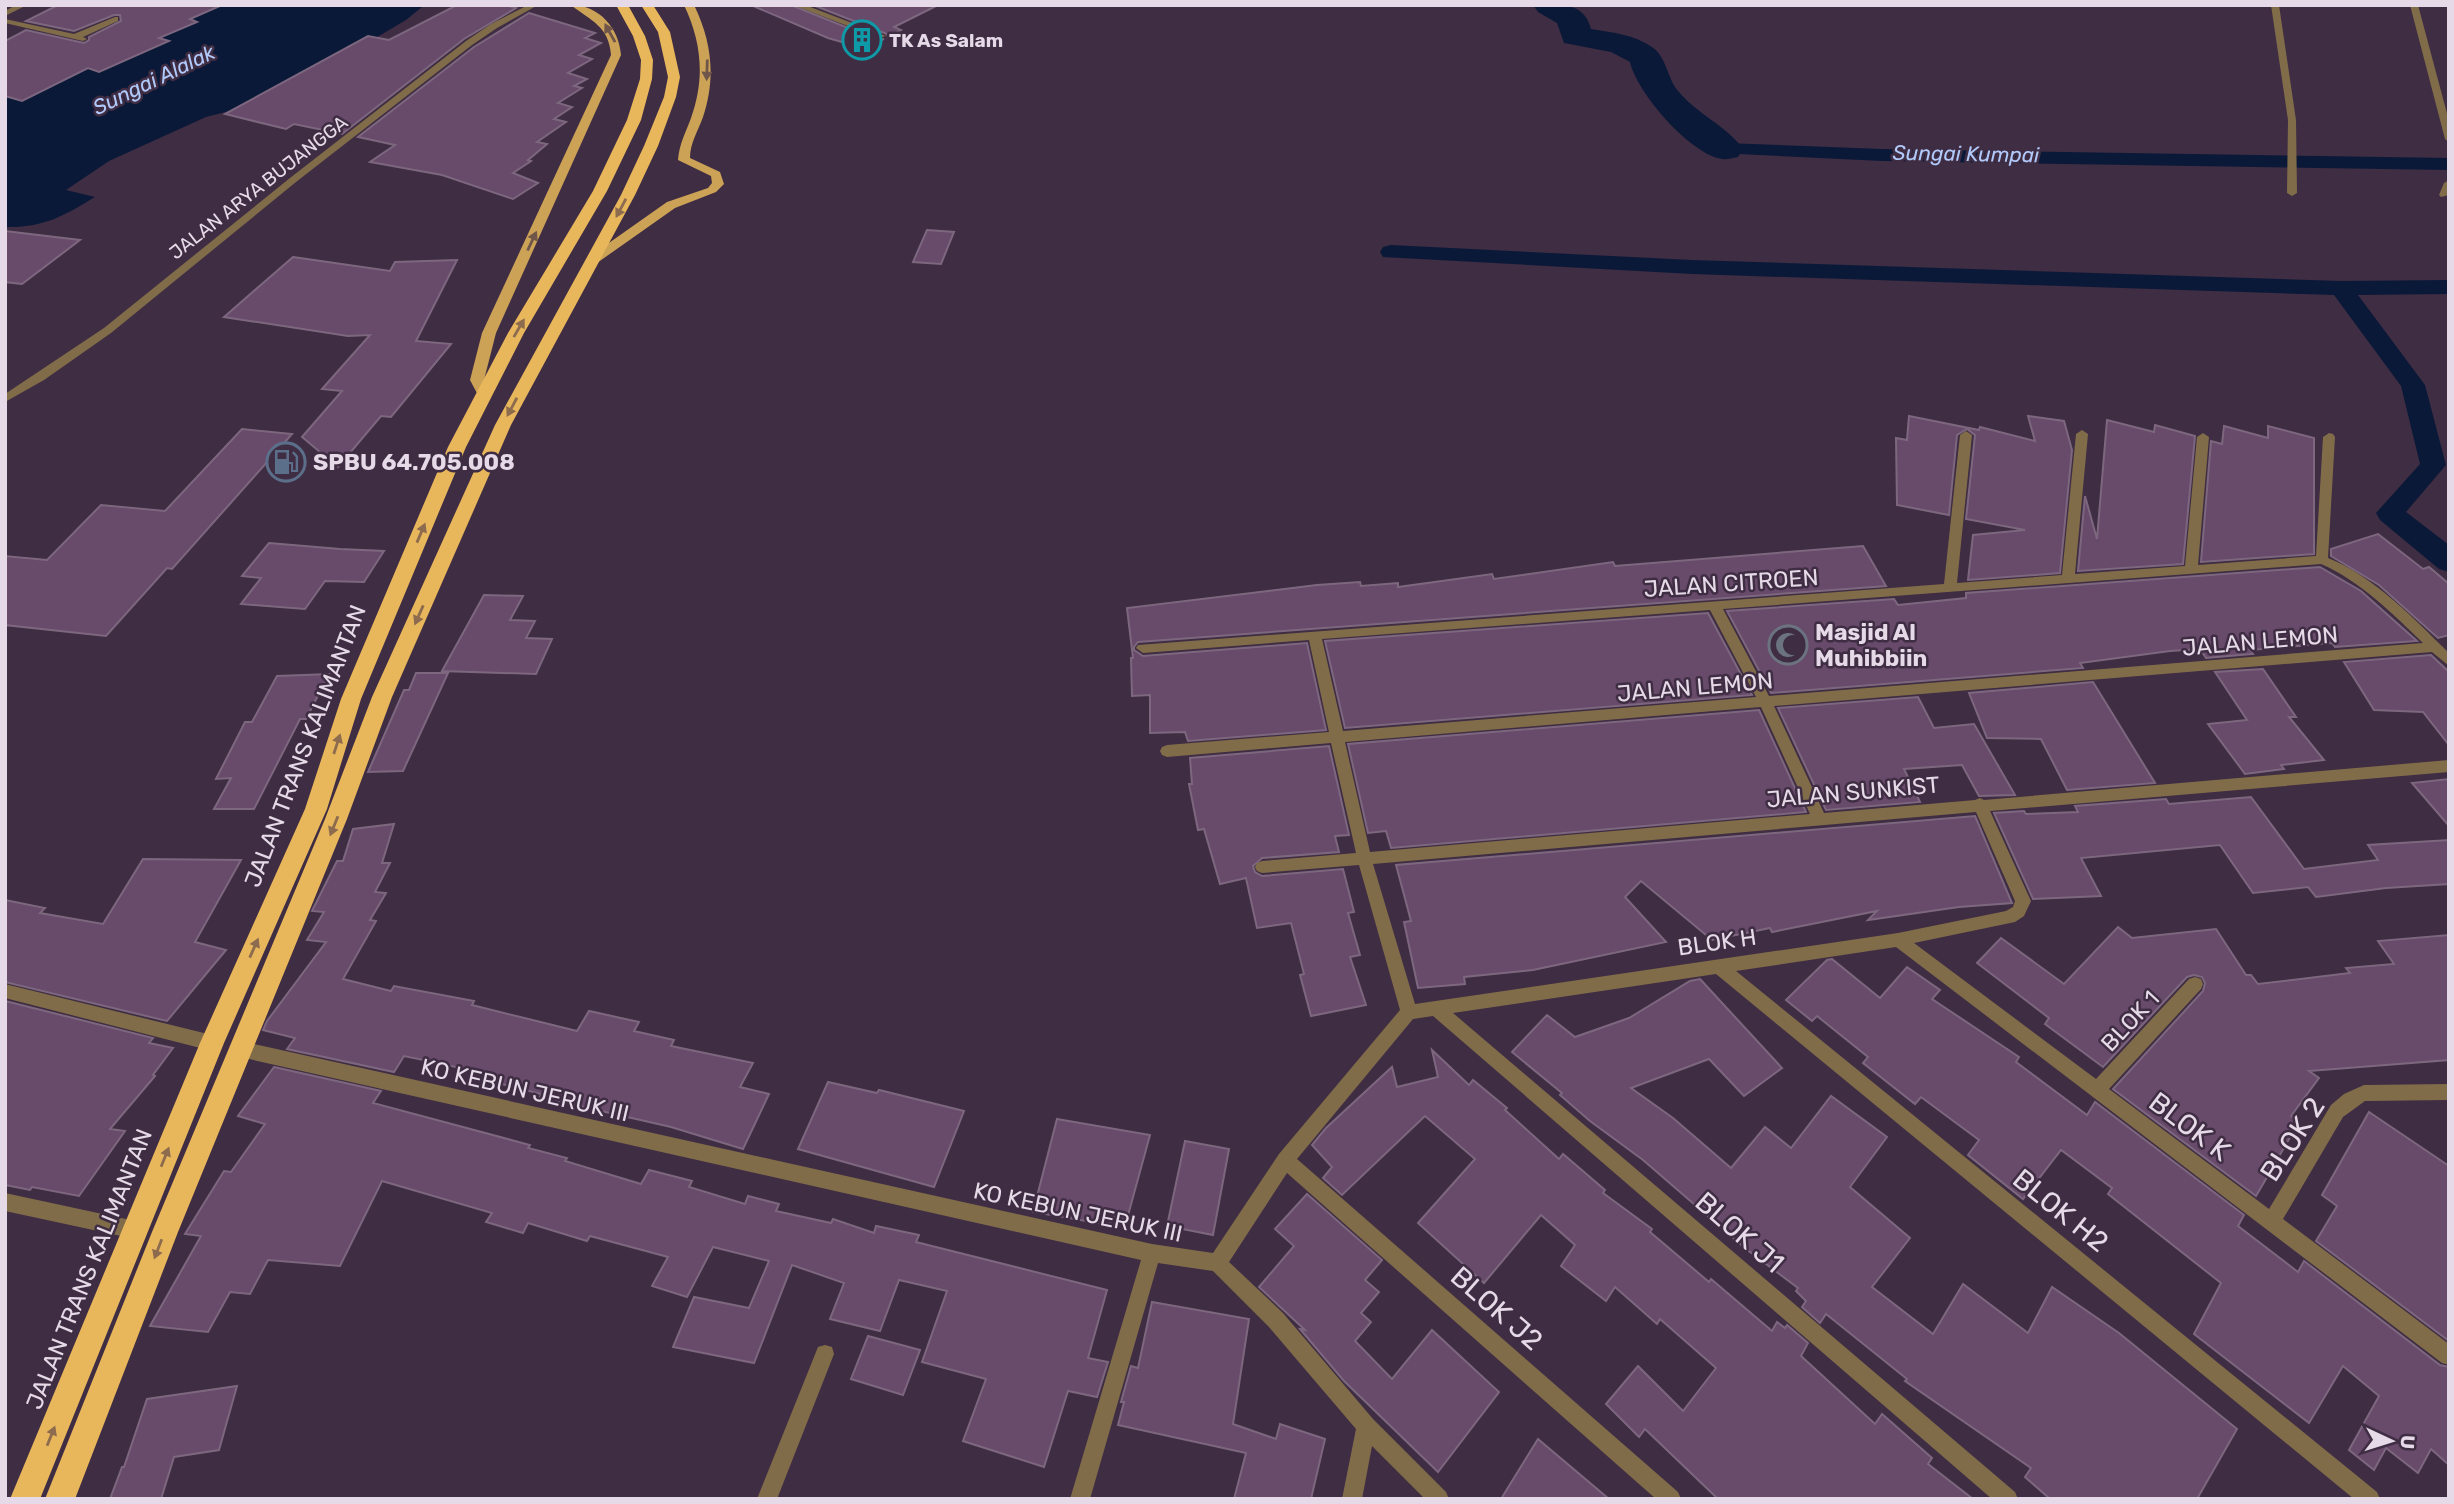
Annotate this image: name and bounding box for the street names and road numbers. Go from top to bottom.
street label: JALAN ARYA BUJANGGA [165,110,352,264]
street label: JALAN CITROEN [1643,563,1819,603]
street label: JALAN TRANS KALIMANTAN [238,601,372,891]
street label: JALAN LEMON [2181,620,2339,662]
street label: JALAN LEMON [1616,666,1774,708]
street label: JALAN SUNKIST [1765,770,1941,814]
street label: BLOK H [1676,923,1758,961]
street label: BLOK 1 [2095,985,2165,1057]
street label: KO KEBUN JERUK III [418,1052,632,1128]
street label: BLOK K [2142,1085,2237,1168]
street label: BLOK 2 [2253,1091,2332,1187]
street label: JALAN TRANS KALIMANTAN [20,1125,158,1413]
street label: BLOK H2 [2006,1162,2115,1259]
street label: KO KEBUN JERUK III [971,1176,1185,1248]
street label: BLOK J1 [1689,1185,1791,1280]
street label: BLOK J2 [1444,1260,1549,1357]

